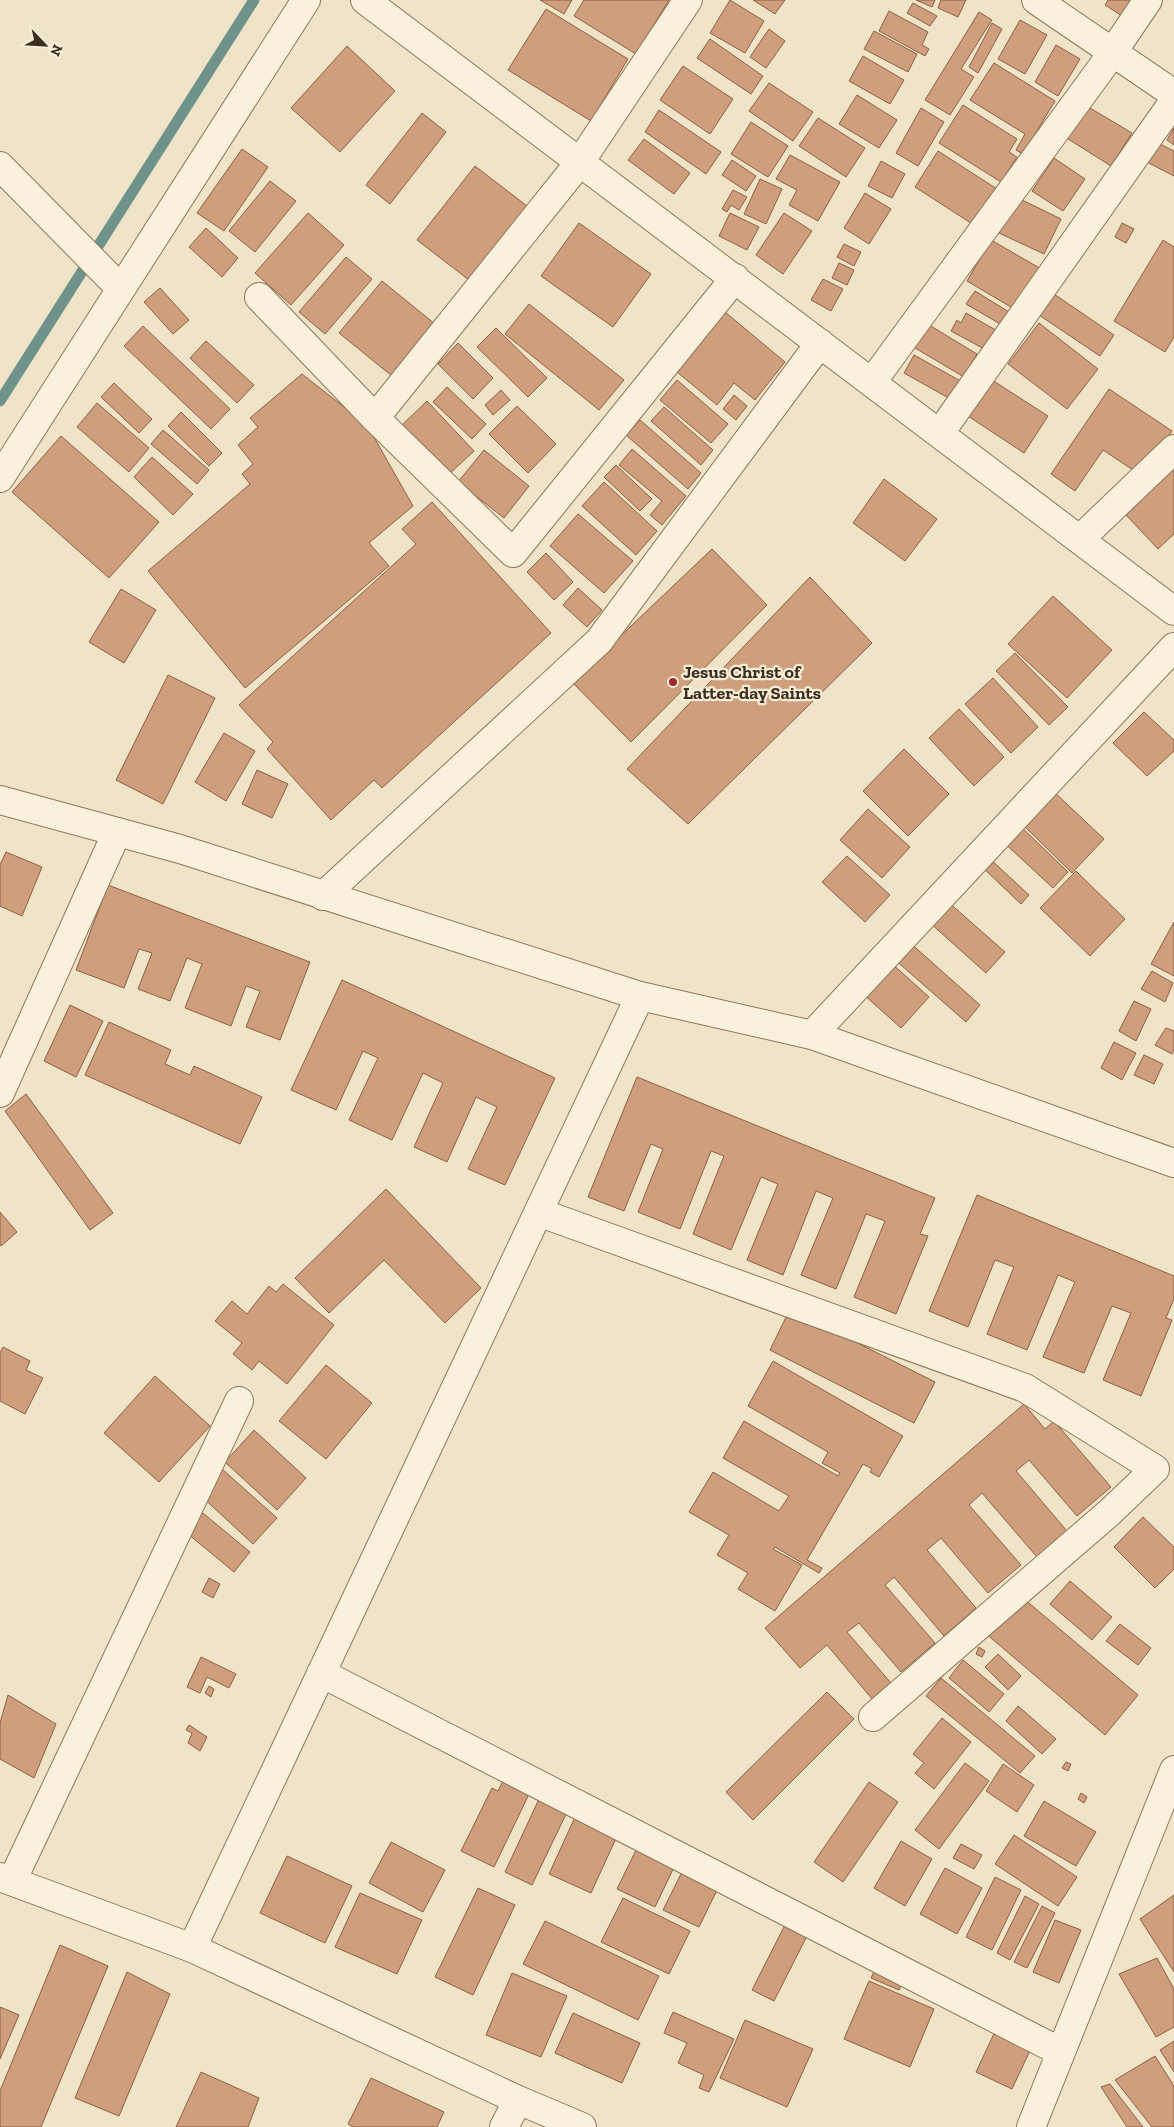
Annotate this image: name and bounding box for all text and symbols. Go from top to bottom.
north arrow [20,20,70,70]
text: N [46,42,66,59]
place label: Jesus Christ of Latter-day Saints [683,661,821,704]
marker: Jesus Christ of Latter-day Saints [667,676,679,688]

